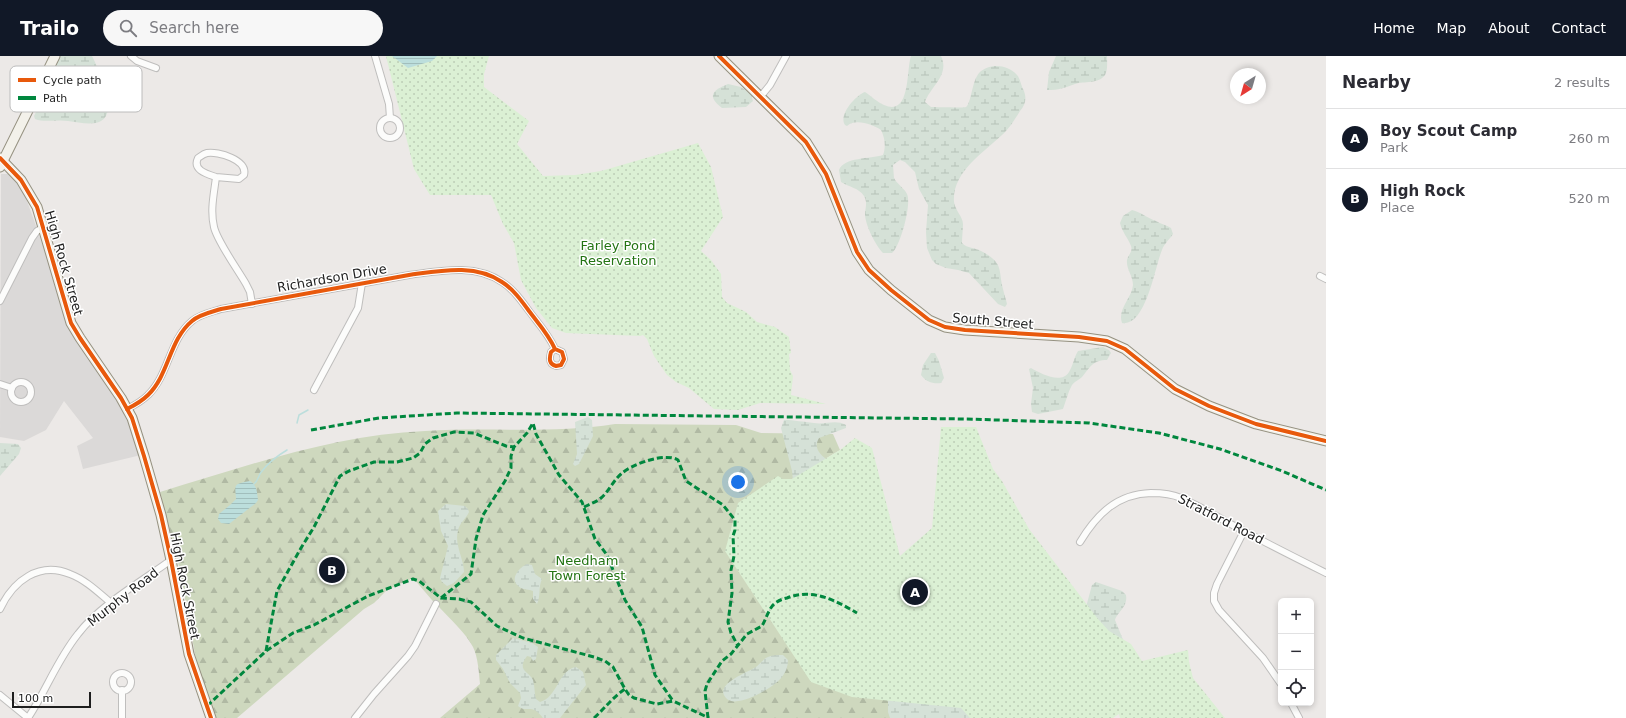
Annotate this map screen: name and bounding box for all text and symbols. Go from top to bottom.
search box [103,10,383,46]
text: Trailo [20,17,79,39]
icon: search [117,17,139,39]
text: Search here [149,19,239,37]
text: Home [1373,20,1415,36]
text: Map [1437,20,1466,36]
text: About [1488,20,1530,36]
text: Contact [1552,20,1606,36]
legend [10,66,142,112]
north arrow [1230,68,1266,104]
text: Nearby [1342,72,1411,92]
text: Cycle path [43,74,102,87]
text: 2 results [1554,75,1610,90]
text: Path [43,92,67,105]
text: Boy Scout Camp [1380,122,1517,140]
text: A [1350,131,1360,146]
text: 260 m [1568,131,1610,146]
text: Park [1380,140,1408,155]
text: High Rock [1380,182,1465,200]
text: B [1350,191,1360,206]
text: 520 m [1568,191,1610,206]
text: Place [1380,200,1415,215]
street label: High Rock Street [42,209,86,317]
park label: Farley Pond Reservation [579,238,657,268]
street label: Richardson Drive [276,261,388,295]
street label: South Street [952,310,1034,332]
your location [728,472,748,492]
street label: Stratford Road [1176,491,1266,547]
street label: High Rock Street [167,531,203,641]
park label: Needham Town Forest [548,553,625,583]
pin: B [319,555,345,585]
street label: Murphy Road [85,565,161,629]
pin: A [902,577,928,607]
map controls [1278,598,1314,706]
button: + [1278,598,1314,634]
button: − [1278,634,1314,670]
button: locate [1278,670,1314,706]
scale bar [12,690,91,709]
text: 100 m [18,692,53,705]

